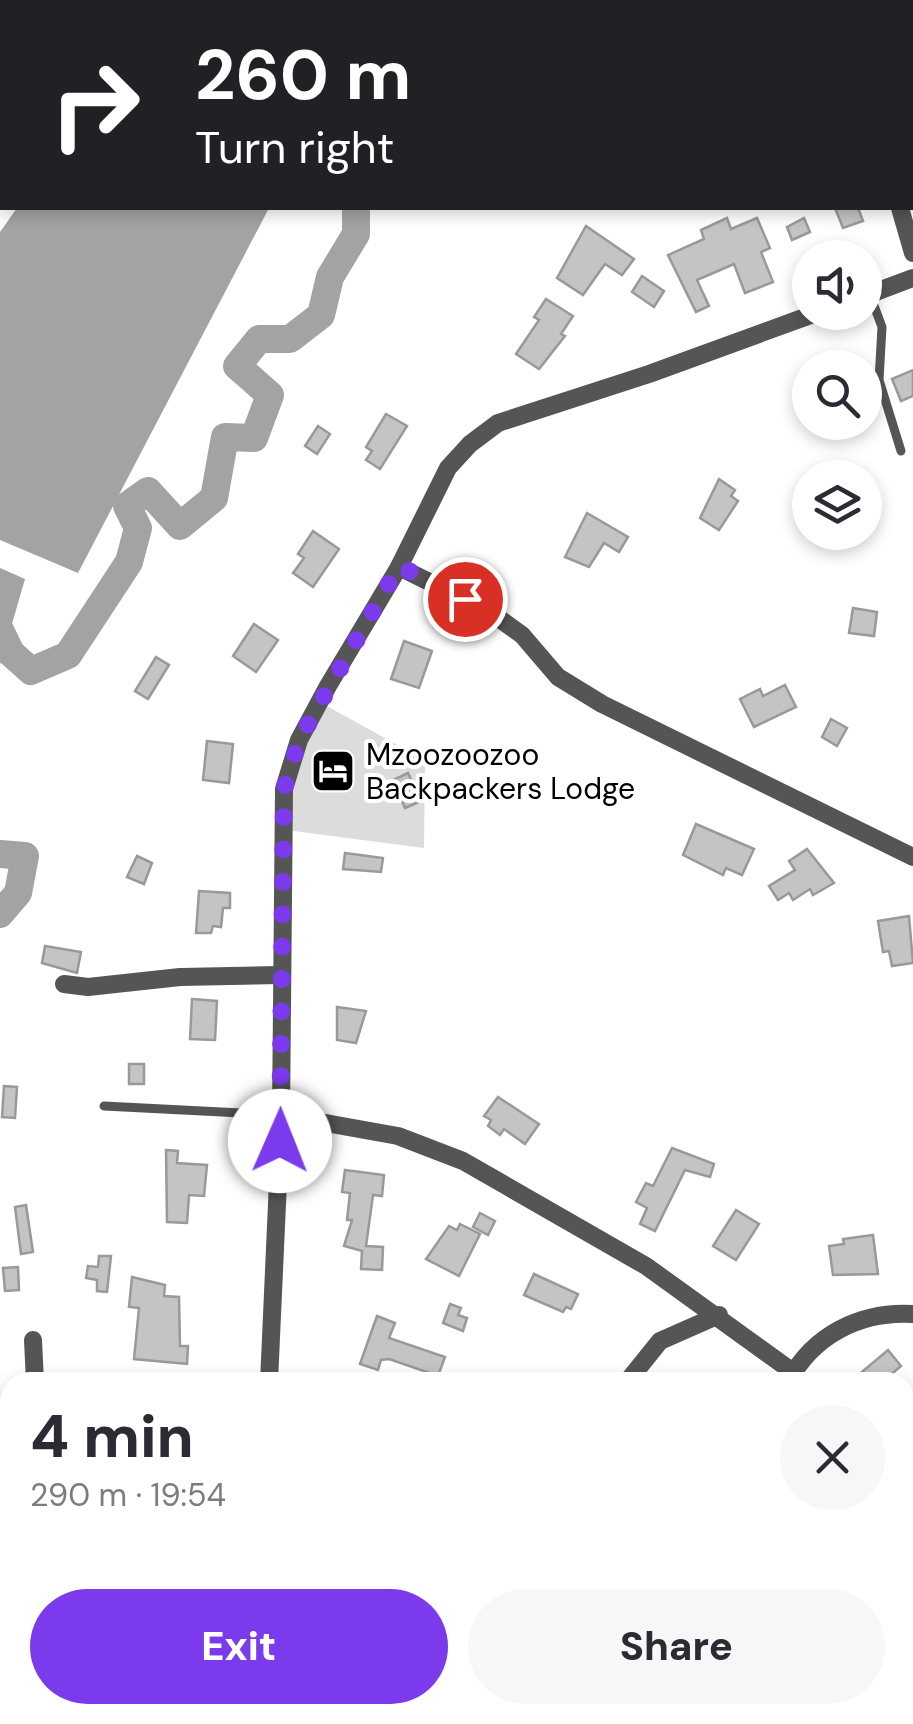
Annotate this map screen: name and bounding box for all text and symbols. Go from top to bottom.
text: 260 m [195,30,411,121]
icon: right [30,40,160,170]
text: Turn right [195,118,394,177]
map controls [792,240,882,550]
button: sound [792,240,882,330]
button: search [792,350,882,440]
button: layers [792,460,882,550]
pin [423,557,508,642]
icon: arrive [438,572,493,627]
place label: Mzoozoozoo Backpackers Lodge [366,735,635,808]
hotel icon: Mzoozoozoo Backpackers Lodge [310,748,356,794]
position arrow [228,1089,332,1193]
text: 4 min [30,1397,194,1476]
button: close [780,1405,885,1510]
text: 290 m · 19:54 [30,1474,226,1516]
button: Exit [30,1589,448,1704]
button: Share [468,1589,885,1704]

